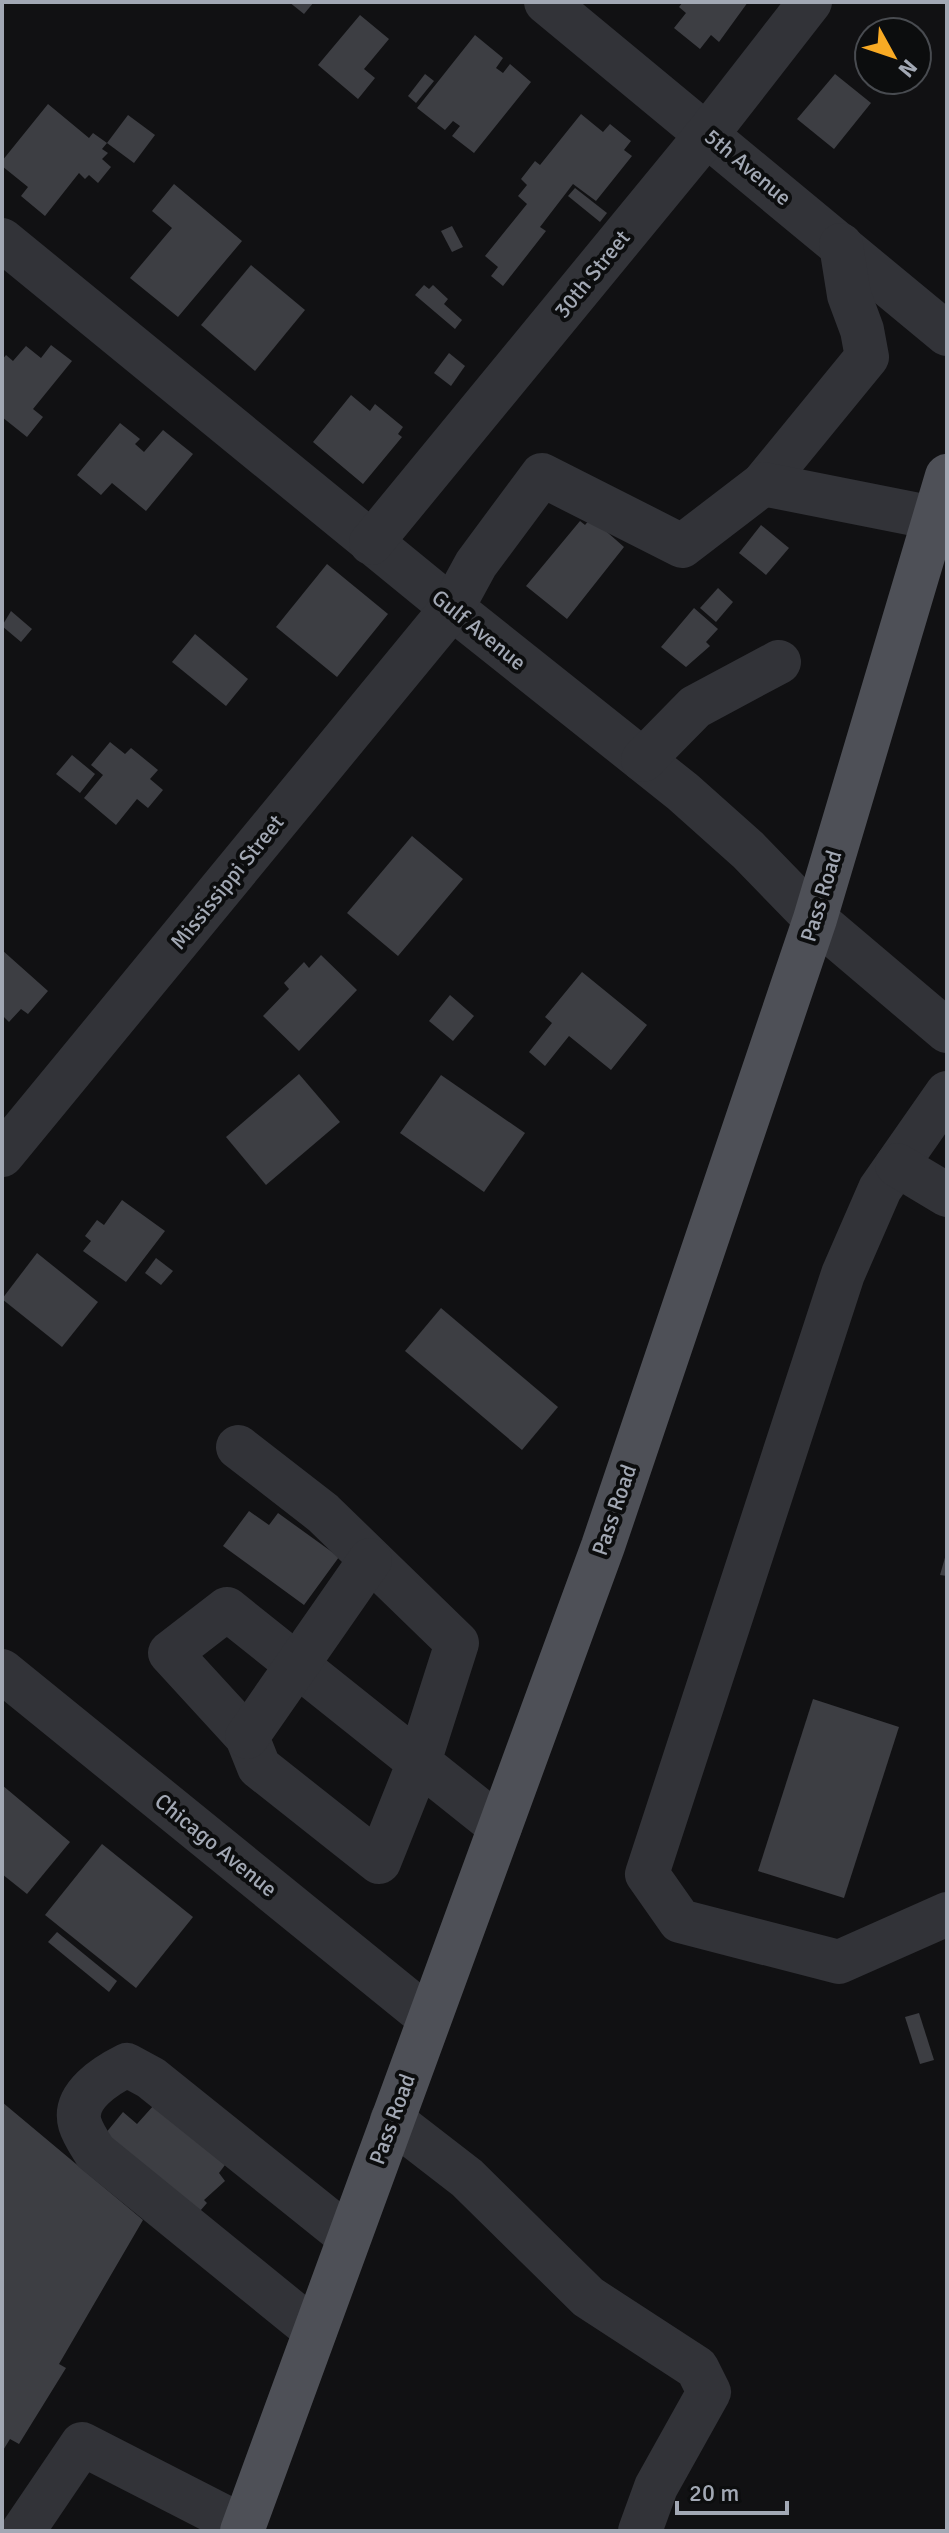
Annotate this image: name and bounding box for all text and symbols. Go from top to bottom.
north arrow [853,16,933,96]
text: N [893,54,923,83]
street label: 5th Avenue [699,123,797,211]
street label: 30th Street [548,224,636,324]
street label: Gulf Avenue [426,584,532,676]
street label: Mississippi Street [164,809,290,955]
street label: Pass Road [794,847,848,945]
street label: Pass Road [586,1461,642,1559]
street label: Chicago Avenue [149,1788,283,1902]
street label: Pass Road [363,2070,421,2168]
scale bar [677,2465,787,2515]
text: 20 m [689,2478,739,2508]

